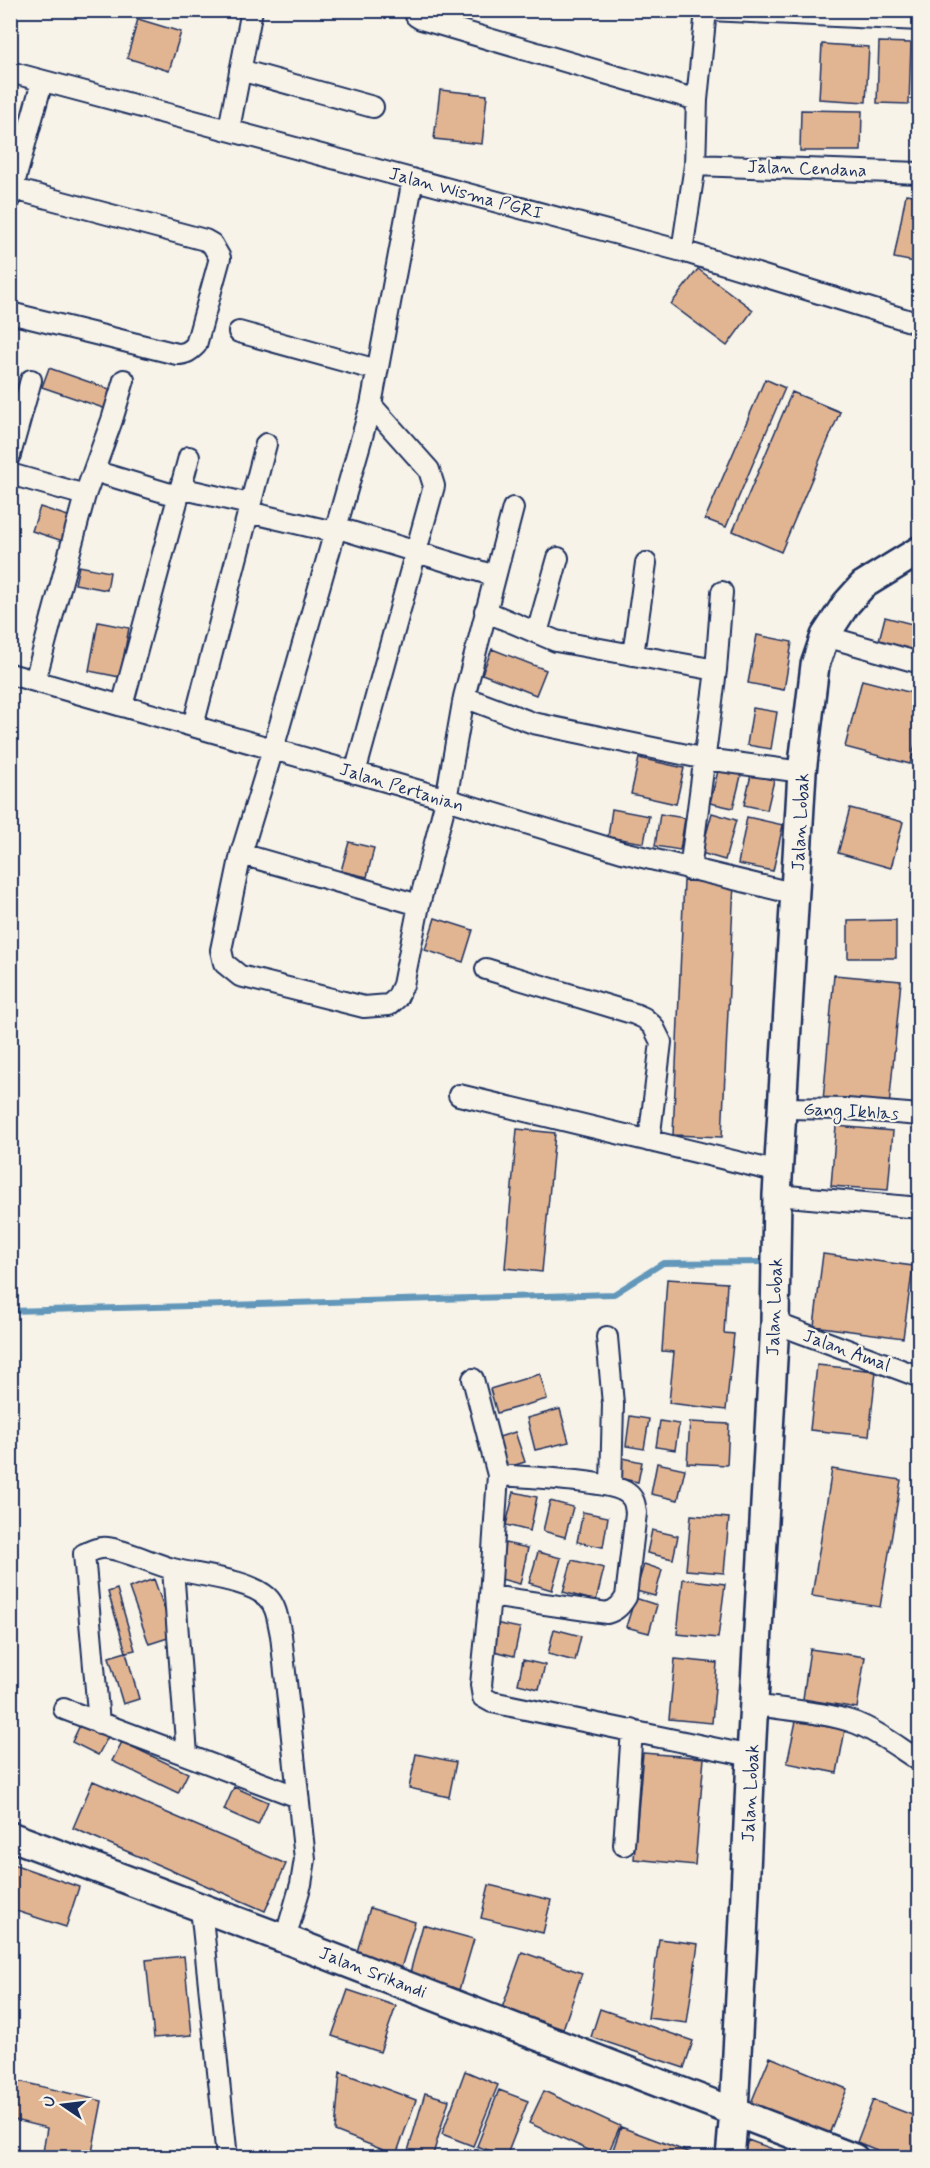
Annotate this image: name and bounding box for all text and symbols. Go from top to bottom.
street label: Jalan Cendana [747,155,867,183]
street label: Jalan Wisma PGRI [386,162,545,226]
street label: Jalan Pertanian [336,758,467,818]
street label: Jalan Lobak [786,772,816,872]
street label: Gang Ikhlas [803,1098,899,1127]
street label: Jalan Lobak [761,1257,789,1357]
street label: Jalan Amal [800,1324,894,1378]
street label: Jalan Lobak [736,1743,766,1843]
street label: Jalan Srikandi [316,1941,430,2004]
north arrow [33,2075,93,2135]
text: U [38,2094,61,2109]

